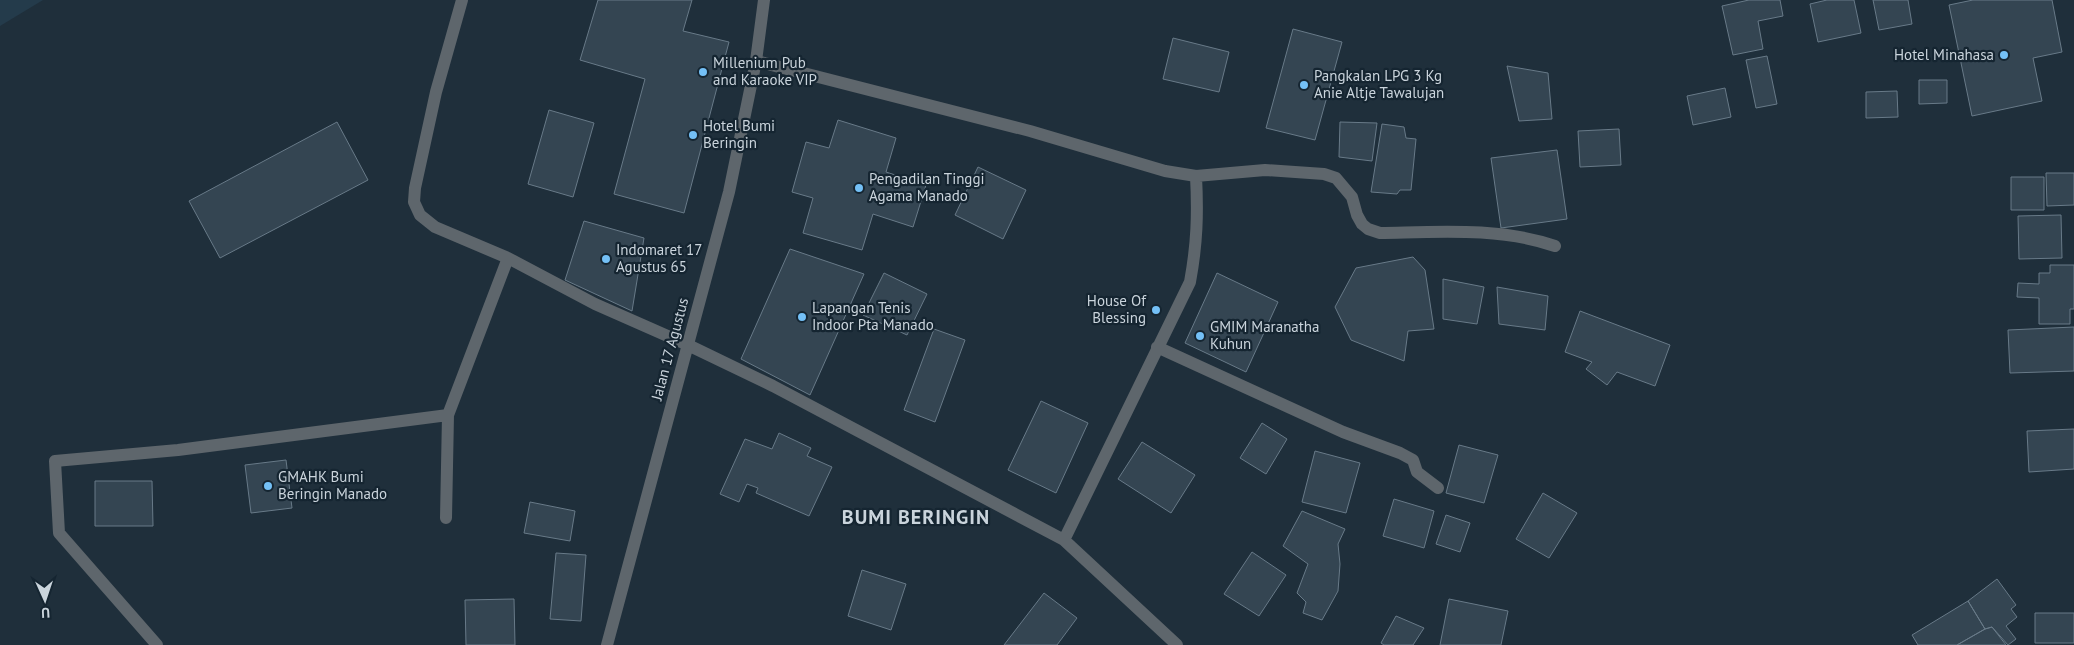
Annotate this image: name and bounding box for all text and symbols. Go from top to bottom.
place label: Hotel Minahasa [1894,45,1994,64]
marker: Hotel Minahasa [1998,49,2010,61]
place label: Millenium Pub and Karaoke VIP [713,53,817,89]
marker: Millenium Pub and Karaoke VIP [697,66,709,78]
place label: Pangkalan LPG 3 Kg Anie Altje Tawalujan [1314,66,1444,102]
marker: Pangkalan LPG 3 Kg Anie Altje Tawalujan [1298,79,1310,91]
place label: Hotel Bumi Beringin [703,116,775,152]
marker: Hotel Bumi Beringin [687,129,699,141]
place label: Pengadilan Tinggi Agama Manado [869,169,985,205]
marker: Pengadilan Tinggi Agama Manado [853,182,865,194]
place label: Indomaret 17 Agustus 65 [616,240,702,276]
marker: Indomaret 17 Agustus 65 [600,253,612,265]
place label: House Of Blessing [1087,291,1147,327]
street label: Jalan 17 Agustus [646,295,692,403]
place label: Lapangan Tenis Indoor Pta Manado [812,298,934,334]
marker: House Of Blessing [1150,304,1162,316]
marker: Lapangan Tenis Indoor Pta Manado [796,311,808,323]
place label: GMIM Maranatha Kuhun [1210,317,1320,353]
marker: GMIM Maranatha Kuhun [1194,330,1206,342]
place label: GMAHK Bumi Beringin Manado [278,467,387,503]
marker: GMAHK Bumi Beringin Manado [262,480,274,492]
district label: BUMI BERINGIN [842,504,990,530]
north arrow [20,575,70,625]
text: U [41,604,51,622]

